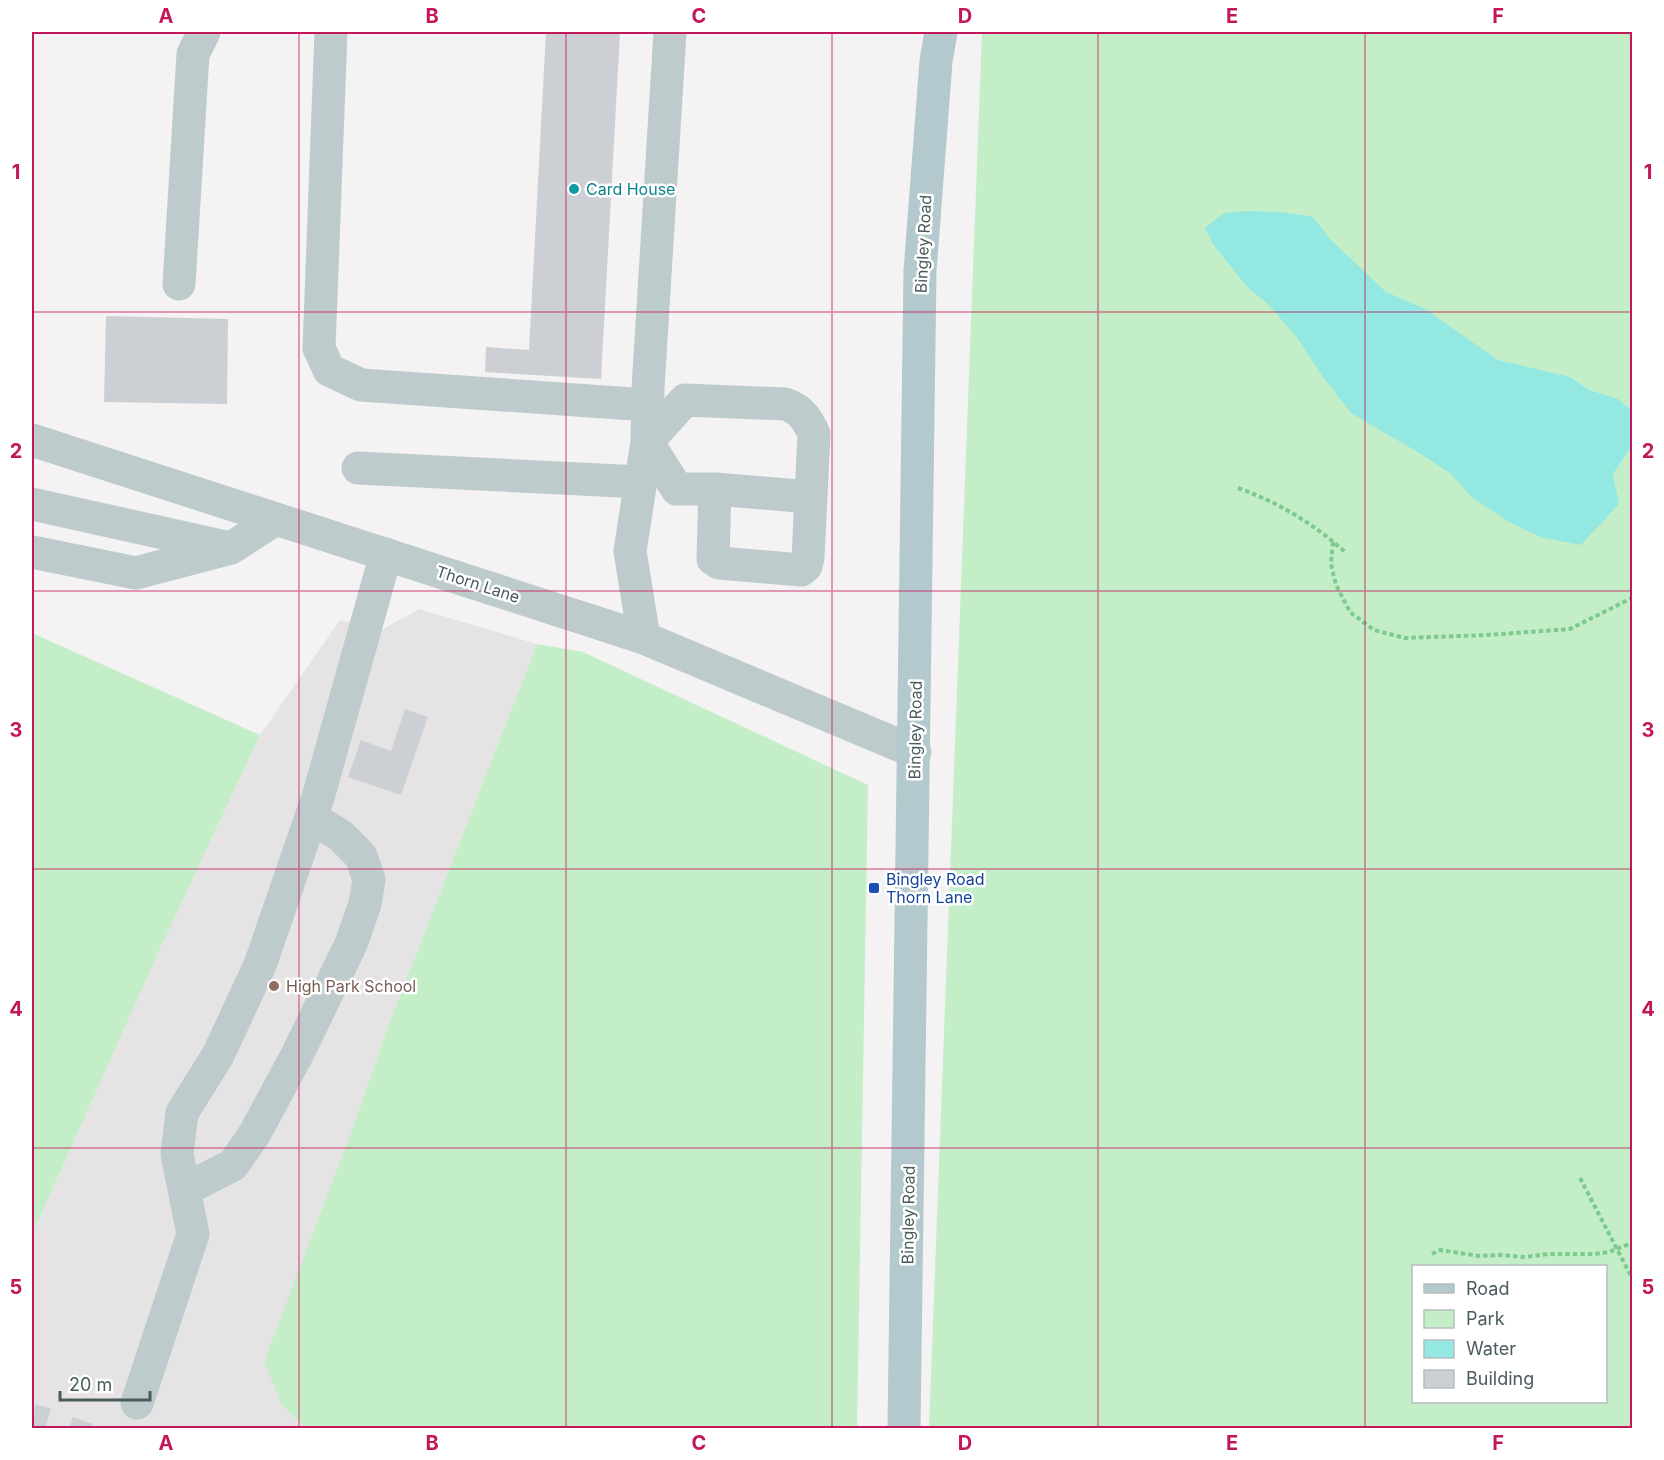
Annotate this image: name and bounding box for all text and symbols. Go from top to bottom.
text: A [159,4,174,28]
text: B [425,4,439,28]
text: C [692,4,706,28]
text: D [958,4,972,28]
text: E [1226,4,1238,28]
text: F [1492,4,1504,28]
text: 1 [12,160,20,184]
text: 1 [1644,160,1652,184]
place label: Card House [586,179,675,199]
marker: Card House [567,182,581,196]
street label: Bingley Road [910,194,936,294]
text: 2 [10,439,22,463]
text: 2 [1642,439,1654,463]
street label: Thorn Lane [434,561,522,607]
street label: Bingley Road [904,681,926,779]
text: 3 [10,718,22,742]
text: 3 [1642,718,1654,742]
place label: Bingley Road Thorn Lane [886,869,985,907]
marker: Bingley Road Thorn Lane [867,881,881,895]
place label: High Park School [286,976,416,996]
marker: High Park School [267,979,281,993]
text: 4 [9,997,23,1021]
text: 4 [1641,997,1655,1021]
street label: Bingley Road [897,1166,919,1264]
legend [1412,1265,1607,1403]
text: 5 [10,1275,22,1299]
text: 5 [1642,1275,1654,1299]
text: Road [1466,1278,1509,1299]
text: Park [1466,1308,1505,1329]
text: Water [1466,1338,1516,1359]
scale bar [60,1364,150,1402]
text: Building [1466,1368,1534,1389]
text: 20 m [69,1374,112,1395]
text: A [159,1431,174,1455]
text: B [425,1431,439,1455]
text: C [692,1431,706,1455]
text: D [958,1431,972,1455]
text: E [1226,1431,1238,1455]
text: F [1492,1431,1504,1455]

